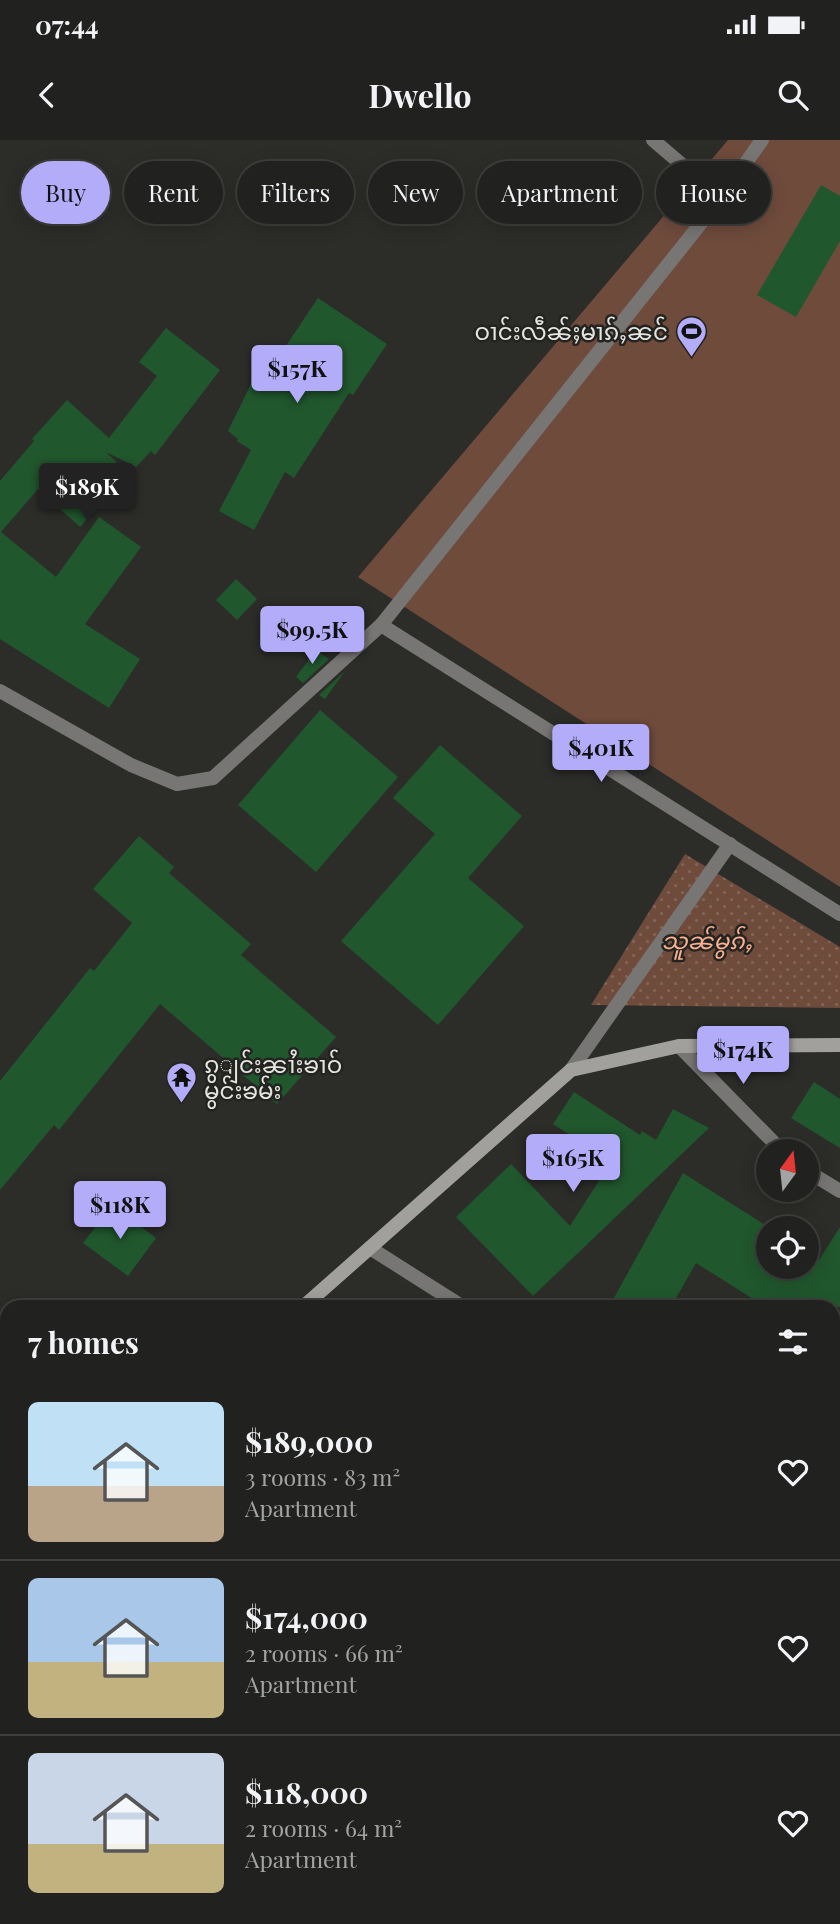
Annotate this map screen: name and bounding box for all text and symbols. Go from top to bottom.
text: 07:44 [35,7,99,42]
text: Dwello [368,73,472,116]
icon: back [28,76,66,114]
icon: search [774,76,812,114]
chip: Buy [21,161,110,224]
chip: Rent [124,161,223,224]
chip: Filters [237,161,354,224]
chip: New [368,161,463,224]
chip: Apartment [477,161,642,224]
chip: House [656,161,771,224]
place label: ဝၢင်းလဵၼ်ႈမၢၵ်ႇၼင် [475,315,668,346]
sports icon: ဝၢင်းလဵၼ်ႈမၢၵ်ႇၼင် [674,315,708,359]
pin: $157K [248,345,346,405]
text: $157K [267,352,327,383]
pin: $189K [38,464,136,523]
text: $189K [55,470,119,501]
pin: $99.5K [255,606,369,666]
text: $99.5K [276,613,348,644]
pin: $401K [552,724,650,784]
text: $401K [568,731,634,762]
park label: သူၼ်မွၵ်ႇ [662,924,752,960]
pin: $174K [694,1026,792,1086]
text: $174K [713,1033,773,1064]
place label: ၵွျင်းၼၢႆးၶၢဝ် မွင်းၶမ်း [204,1048,342,1109]
temple icon: ၵွျင်းၼၢႆးၶၢဝ် မွင်းၶမ်း [164,1061,198,1105]
pin: $165K [524,1135,622,1194]
north arrow [756,1139,819,1202]
map controls [756,1139,819,1279]
text: $165K [542,1141,604,1172]
pin: $118K [71,1182,169,1241]
text: $118K [90,1188,150,1219]
button: locate [756,1216,819,1279]
text: 7 homes [28,1322,139,1362]
icon: filters [774,1323,812,1361]
text: $189,000 [245,1421,373,1461]
icon: home [84,1430,168,1514]
icon: heart [774,1453,812,1491]
text: 3 rooms · 83 m² [245,1461,400,1492]
text: Apartment [245,1492,357,1523]
text: $174,000 [245,1597,368,1637]
icon: home [84,1606,168,1690]
icon: heart [774,1629,812,1667]
text: 2 rooms · 66 m² [245,1637,403,1668]
text: Apartment [245,1668,357,1699]
text: $118,000 [245,1772,368,1812]
icon: home [84,1781,168,1865]
icon: heart [774,1804,812,1842]
text: 2 rooms · 64 m² [245,1812,402,1843]
text: Apartment [245,1843,357,1874]

